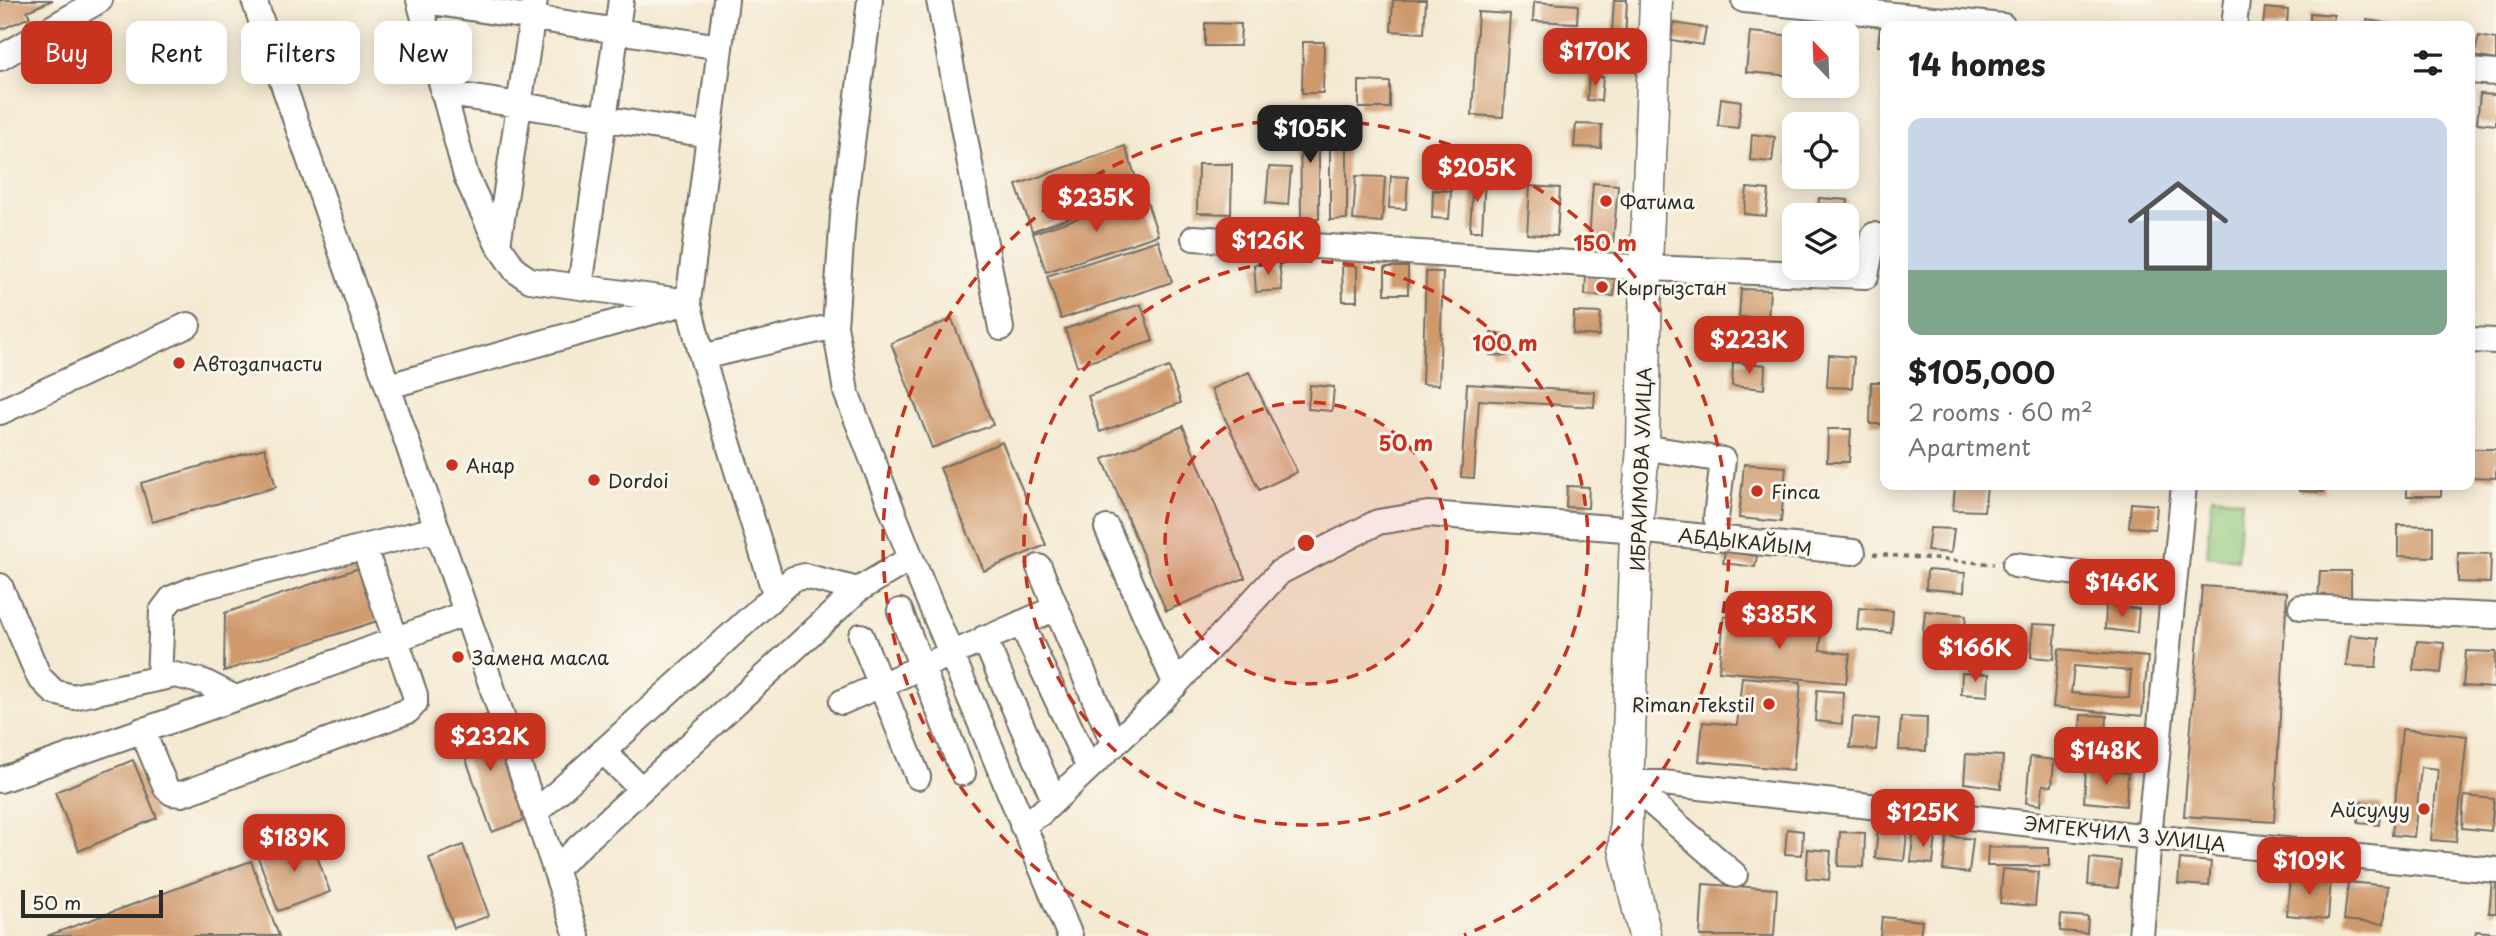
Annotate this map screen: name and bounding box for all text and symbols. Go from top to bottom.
chip: Buy [21,21,112,84]
chip: Rent [126,21,227,84]
chip: Filters [241,21,360,84]
chip: New [374,21,472,84]
north arrow [1782,21,1858,98]
map controls [1782,21,1859,280]
pin: $170K [1546,28,1644,88]
text: $170K [1559,33,1631,68]
text: 14 homes [1908,41,2046,86]
icon: filters [2409,44,2447,82]
pin: $105K [1261,106,1359,165]
text: $105K [1273,110,1347,145]
button: locate [1782,112,1859,189]
pin: $205K [1428,144,1526,204]
text: $205K [1438,149,1516,184]
icon: home [2115,163,2241,289]
pin: $235K [1047,174,1145,234]
text: $235K [1058,179,1134,214]
place label: Фатима [1620,187,1695,215]
marker: Фатима [1598,193,1614,209]
button: layers [1782,203,1859,280]
pin: $126K [1219,218,1317,277]
text: $126K [1231,222,1305,257]
text: 150 m [1573,226,1637,258]
place label: Кыргызстан [1616,273,1727,301]
marker: Кыргызстан [1594,279,1610,295]
pin: $223K [1700,316,1798,376]
text: $223K [1710,321,1788,356]
text: 100 m [1472,326,1538,358]
place label: Автозапчасти [193,349,323,377]
text: $105,000 [1908,349,2055,394]
marker: Автозапчасти [171,355,187,371]
street label: ИБРАИМОВА УЛИЦА [1622,366,1658,572]
text: 2 rooms · 60 m² [1908,394,2093,429]
text: 50 m [1379,426,1433,458]
text: Apartment [1908,429,2031,464]
place label: Анар [466,451,515,479]
marker: Анар [444,457,460,473]
place label: Dordoi [608,466,669,494]
marker: Dordoi [586,472,602,488]
place label: Finca [1771,477,1820,505]
marker: Finca [1749,483,1765,499]
street label: АБДЫКАЙЫМ [1677,520,1813,562]
centre of rings [1294,531,1318,555]
pin: $146K [2073,560,2171,619]
text: $146K [2085,564,2159,599]
pin: $385K [1730,592,1828,651]
text: $385K [1741,596,1817,631]
pin: $166K [1926,624,2024,684]
text: $166K [1938,629,2012,664]
place label: Замена масла [472,643,609,671]
marker: Замена масла [450,649,466,665]
place label: Riman Tekstil [1632,690,1755,718]
marker: Riman Tekstil [1761,696,1777,712]
pin: $232K [441,714,539,773]
text: $232K [451,718,529,753]
pin: $148K [2057,728,2155,787]
text: $148K [2070,732,2142,767]
pin: $125K [1874,790,1972,849]
text: $125K [1887,794,1959,829]
place label: Айсулуу [2330,795,2410,823]
marker: Айсулуу [2416,801,2432,817]
street label: ЭМГЕКЧИЛ 3 УЛИЦА [2023,808,2227,858]
pin: $189K [245,814,343,874]
text: $189K [259,819,329,854]
pin: $109K [2260,838,2358,897]
text: $109K [2273,842,2345,877]
scale bar [21,887,163,919]
text: 50 m [32,888,81,916]

